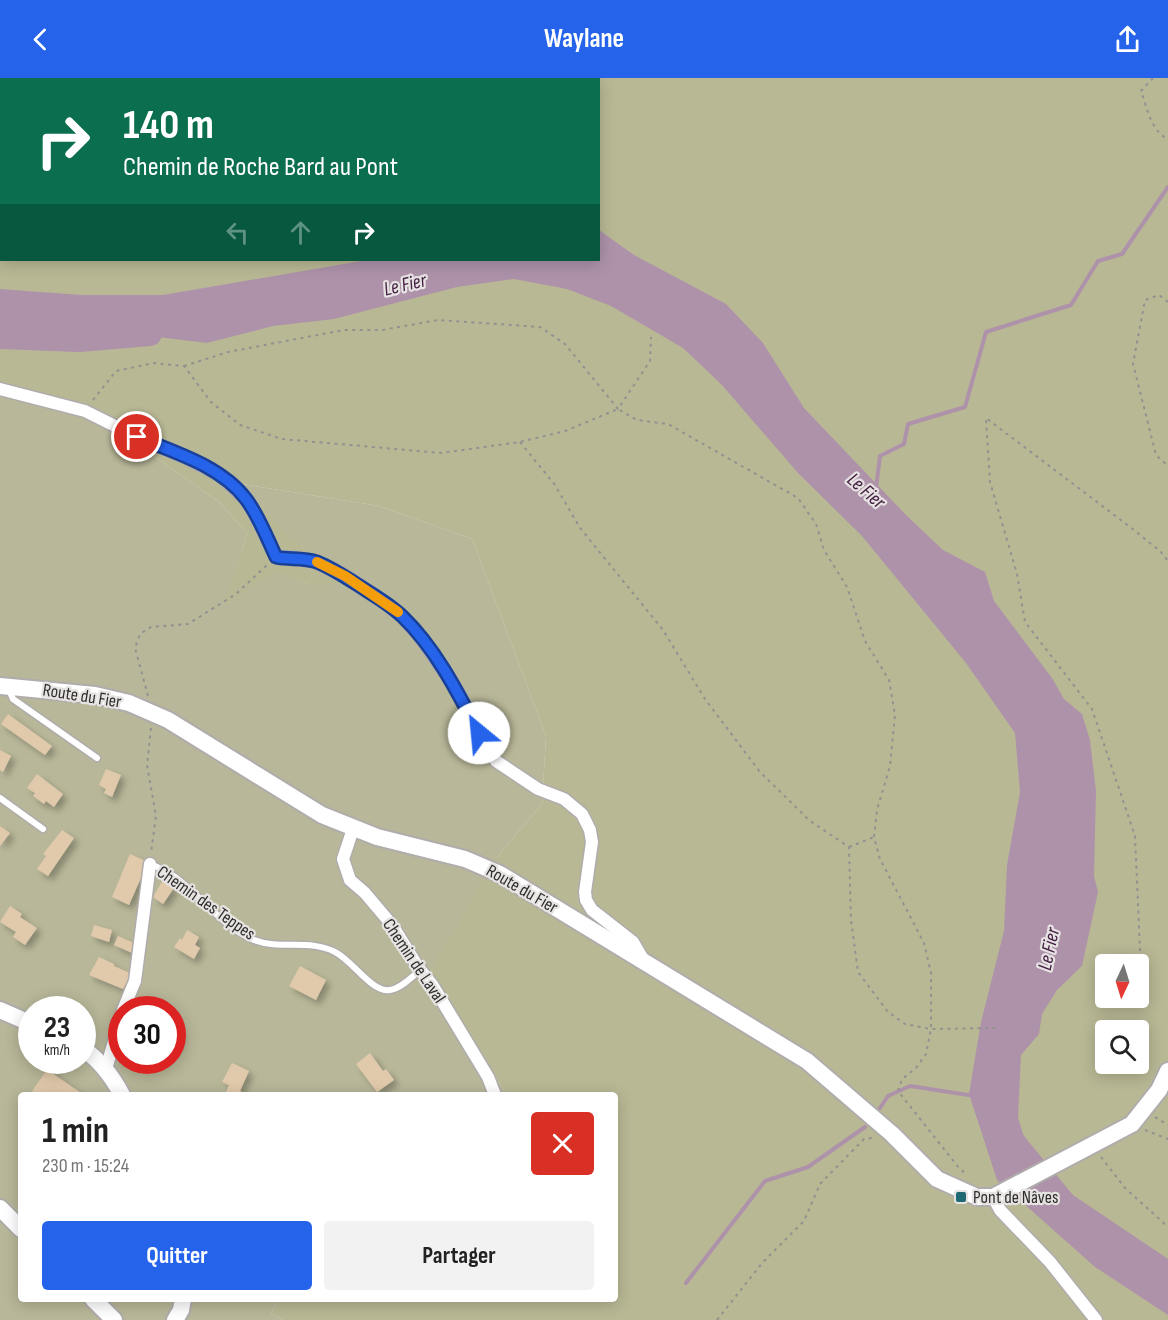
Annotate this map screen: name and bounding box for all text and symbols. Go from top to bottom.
icon: back [24,23,57,56]
text: Waylane [544,23,624,55]
icon: share [1111,23,1144,56]
text: 140 m [123,100,214,151]
icon: right [24,102,102,180]
text: Chemin de Roche Bard au Pont [123,151,398,183]
icon: left [221,216,254,249]
icon: ahead [284,216,317,249]
icon: right [347,216,380,249]
water label: Le Fier [381,268,430,302]
pin [111,411,162,462]
icon: arrive [120,420,153,453]
water label: Le Fier [842,468,891,515]
street label: Route du Fier [41,679,123,713]
position arrow [447,701,511,765]
street label: Route du Fier [482,860,562,918]
street label: Chemin des Teppes [153,861,259,945]
street label: Chemin de Laval [378,915,450,1007]
water label: Le Fier [1033,924,1065,972]
north arrow [1095,954,1149,1008]
map controls [1095,954,1149,1074]
speed limit sign: 30 [108,996,186,1074]
text: 23 [44,1010,70,1046]
button: search [1095,1020,1149,1074]
text: km/h [44,1041,70,1060]
text: 1 min [42,1110,109,1153]
button: close [531,1112,594,1175]
text: 230 m · 15:24 [42,1154,129,1178]
place label: Pont de Nâves [973,1187,1058,1208]
marker: Pont de Nâves [954,1190,968,1204]
button: Quitter [42,1221,312,1290]
button: Partager [324,1221,594,1290]

